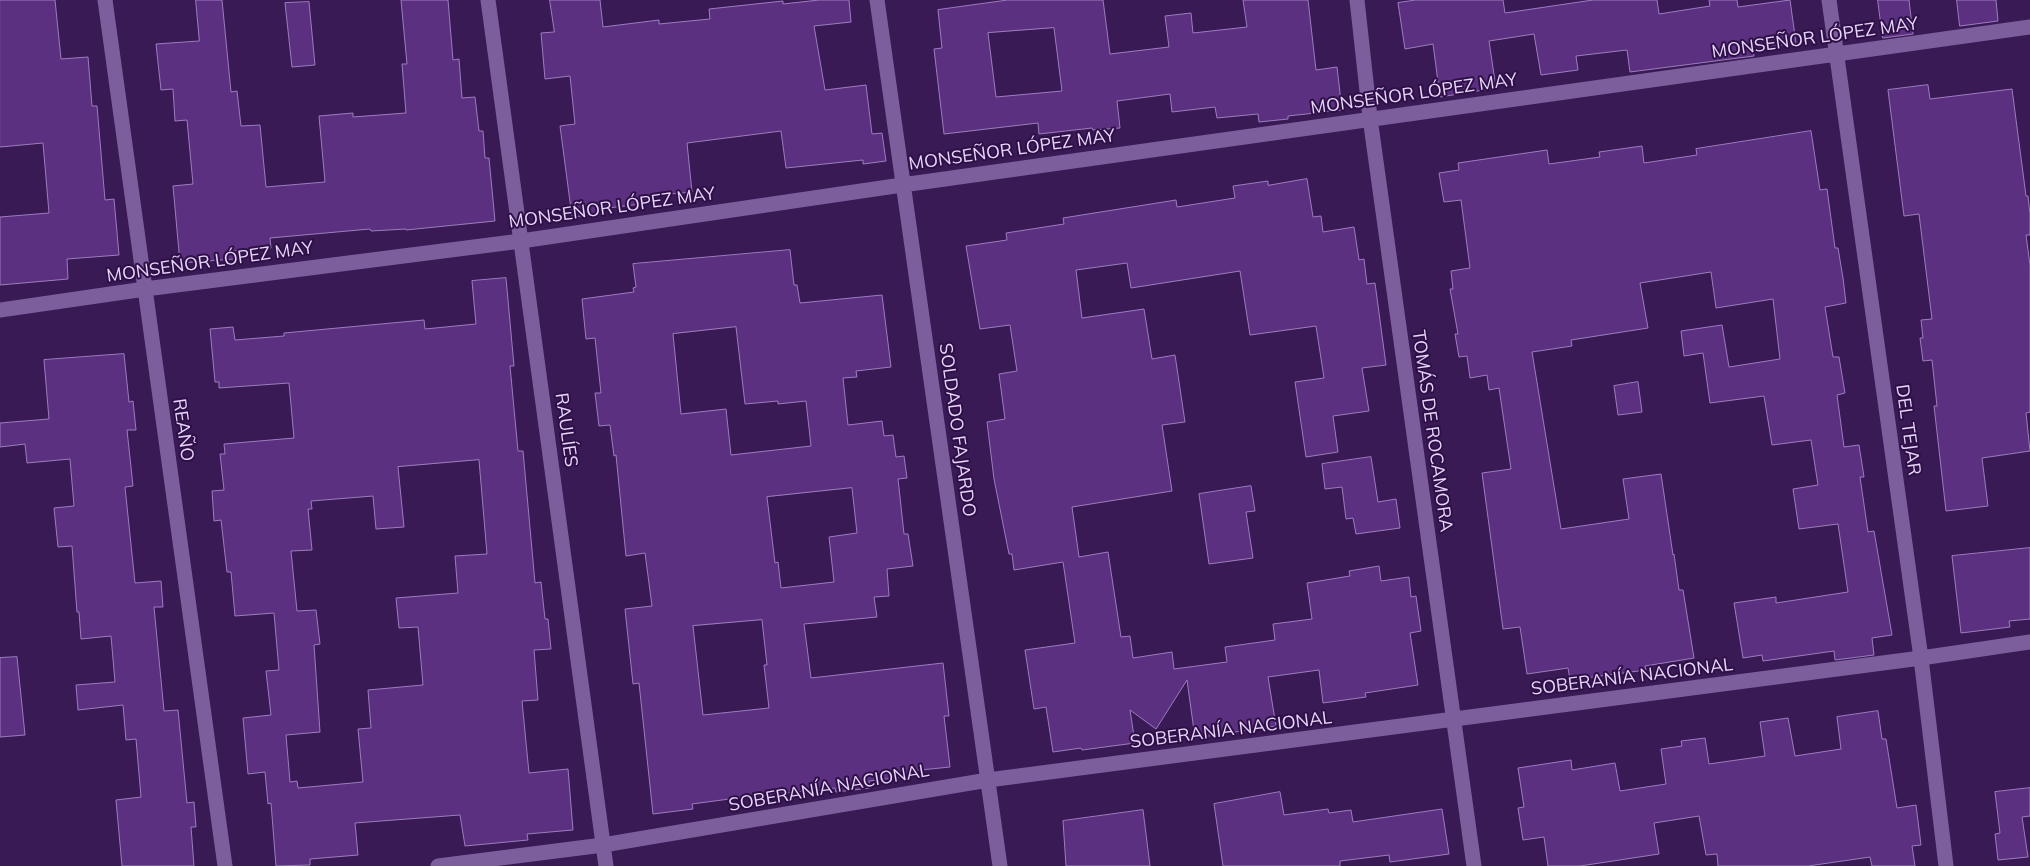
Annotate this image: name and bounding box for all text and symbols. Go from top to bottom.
street label: MONSEÑOR LÓPEZ MAY [1710,13,1920,63]
street label: MONSEÑOR LÓPEZ MAY [1309,69,1519,119]
street label: MONSEÑOR LÓPEZ MAY [907,125,1117,175]
street label: MONSEÑOR LÓPEZ MAY [507,183,717,233]
street label: MONSEÑOR LÓPEZ MAY [105,237,315,287]
street label: TOMÁS DE ROCAMORA [1407,329,1457,533]
street label: SOLDADO FAJARDO [934,342,980,518]
street label: DEL TEJAR [1891,383,1925,477]
street label: RAULÍES [550,392,582,468]
street label: REAÑO [168,397,198,463]
street label: SOBERANÍA NACIONAL [1530,654,1734,700]
street label: SOBERANÍA NACIONAL [1129,707,1333,753]
street label: SOBERANÍA NACIONAL [727,760,931,816]

